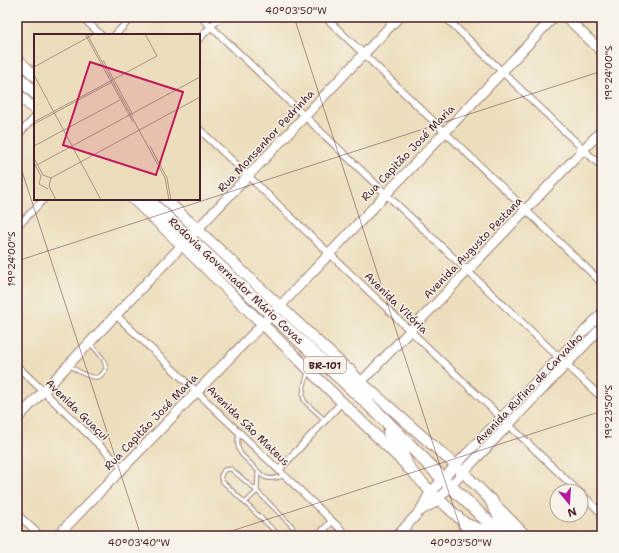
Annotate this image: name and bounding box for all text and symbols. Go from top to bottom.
text: 40°03'50"W [265,4,327,17]
inset map [34,34,200,200]
text: 19°24'00"S [602,45,615,100]
street label: Rua Monsenhor Pedrinha [214,86,318,196]
street label: Rua Capitão José Maria [358,101,458,204]
street label: Avenida Augusto Pestana [420,194,526,302]
street label: Rodovia Governador Mário Covas [165,214,307,348]
text: 19°24'00"S [5,231,18,286]
street label: Avenida Vitória [361,269,431,337]
street label: Avenida Rufino de Carvalho [472,330,586,448]
road number: BR-101 [304,357,346,373]
street label: Rua Capitão José Maria [101,370,201,473]
street label: Avenida Guaçui [42,376,112,444]
street label: Avenida São Mateus [203,383,293,469]
text: 19°23'50"S [602,384,615,439]
north arrow [549,483,589,523]
text: N [565,504,578,521]
text: 40°03'40"W [108,536,171,549]
text: 40°03'50"W [430,536,492,549]

